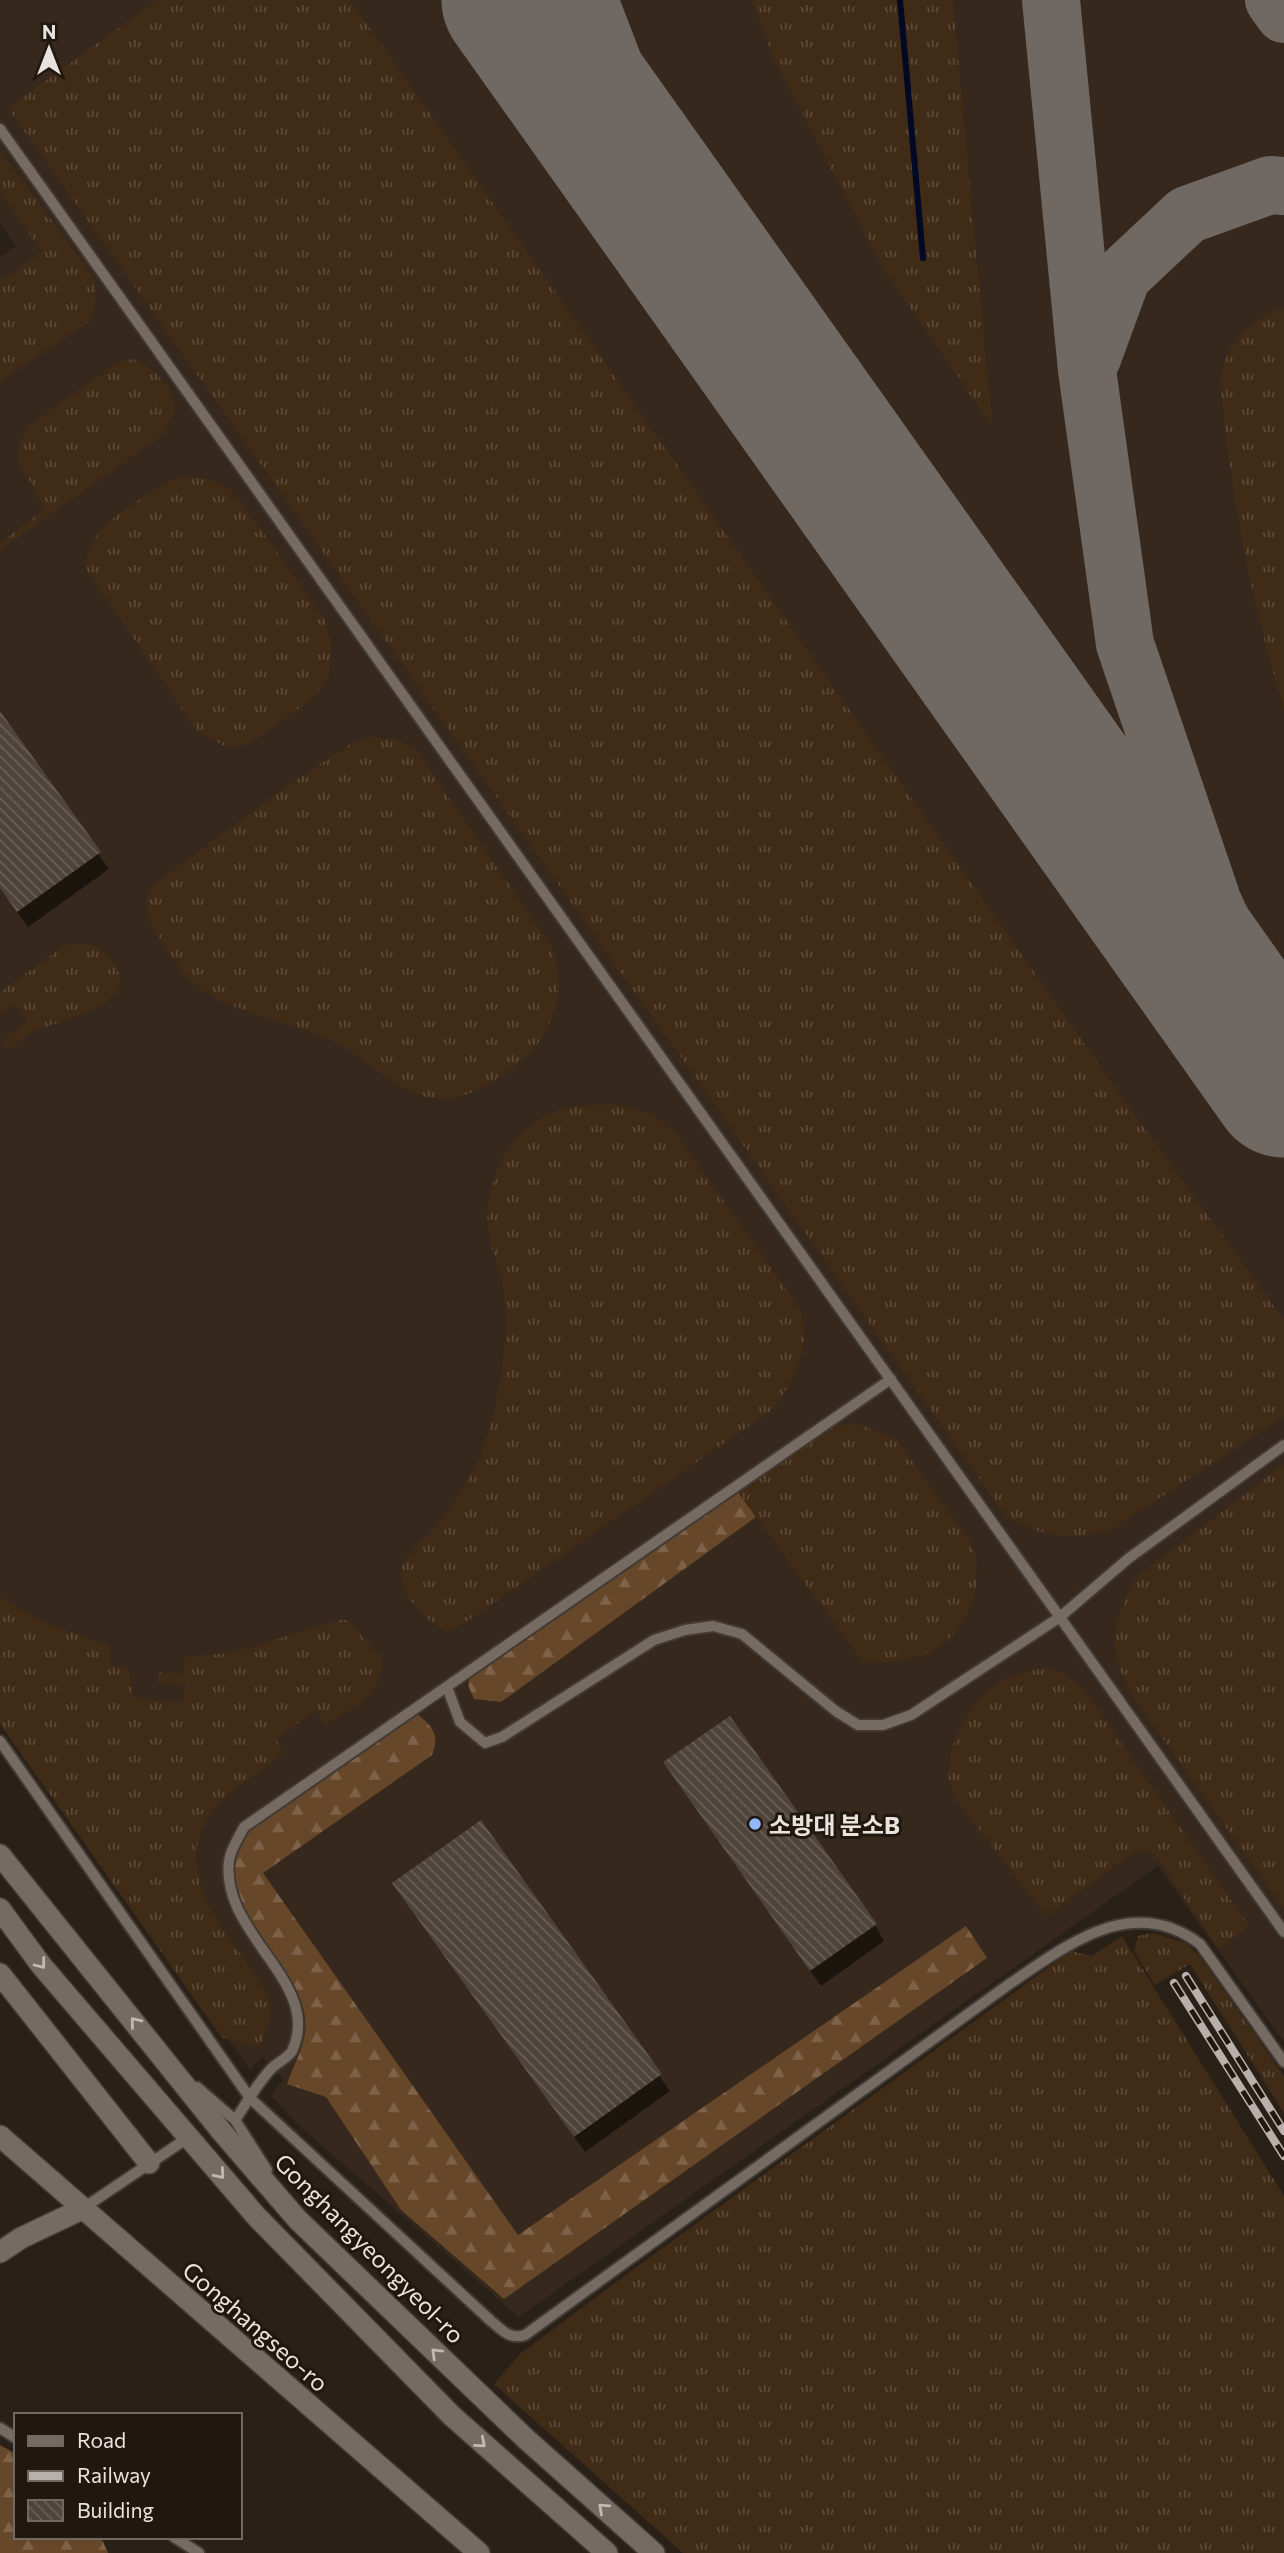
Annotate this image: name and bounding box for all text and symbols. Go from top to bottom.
north arrow [14,14,84,84]
text: N [42,20,56,43]
place label: 소방대 분소B [769,1810,900,1839]
marker: 소방대 분소B [747,1816,763,1832]
one-way arrow [33,1956,45,1969]
one-way arrow [131,2018,143,2031]
street label: Gonghangyeongyeol-ro [269,2147,471,2349]
one-way arrow [212,2166,224,2179]
street label: Gonghangseo-ro [177,2255,335,2397]
one-way arrow [431,2348,444,2361]
legend [14,2413,242,2539]
text: Road [77,2427,126,2452]
one-way arrow [473,2434,486,2447]
text: Railway [77,2462,151,2487]
text: Building [77,2497,154,2522]
one-way arrow [598,2504,611,2516]

